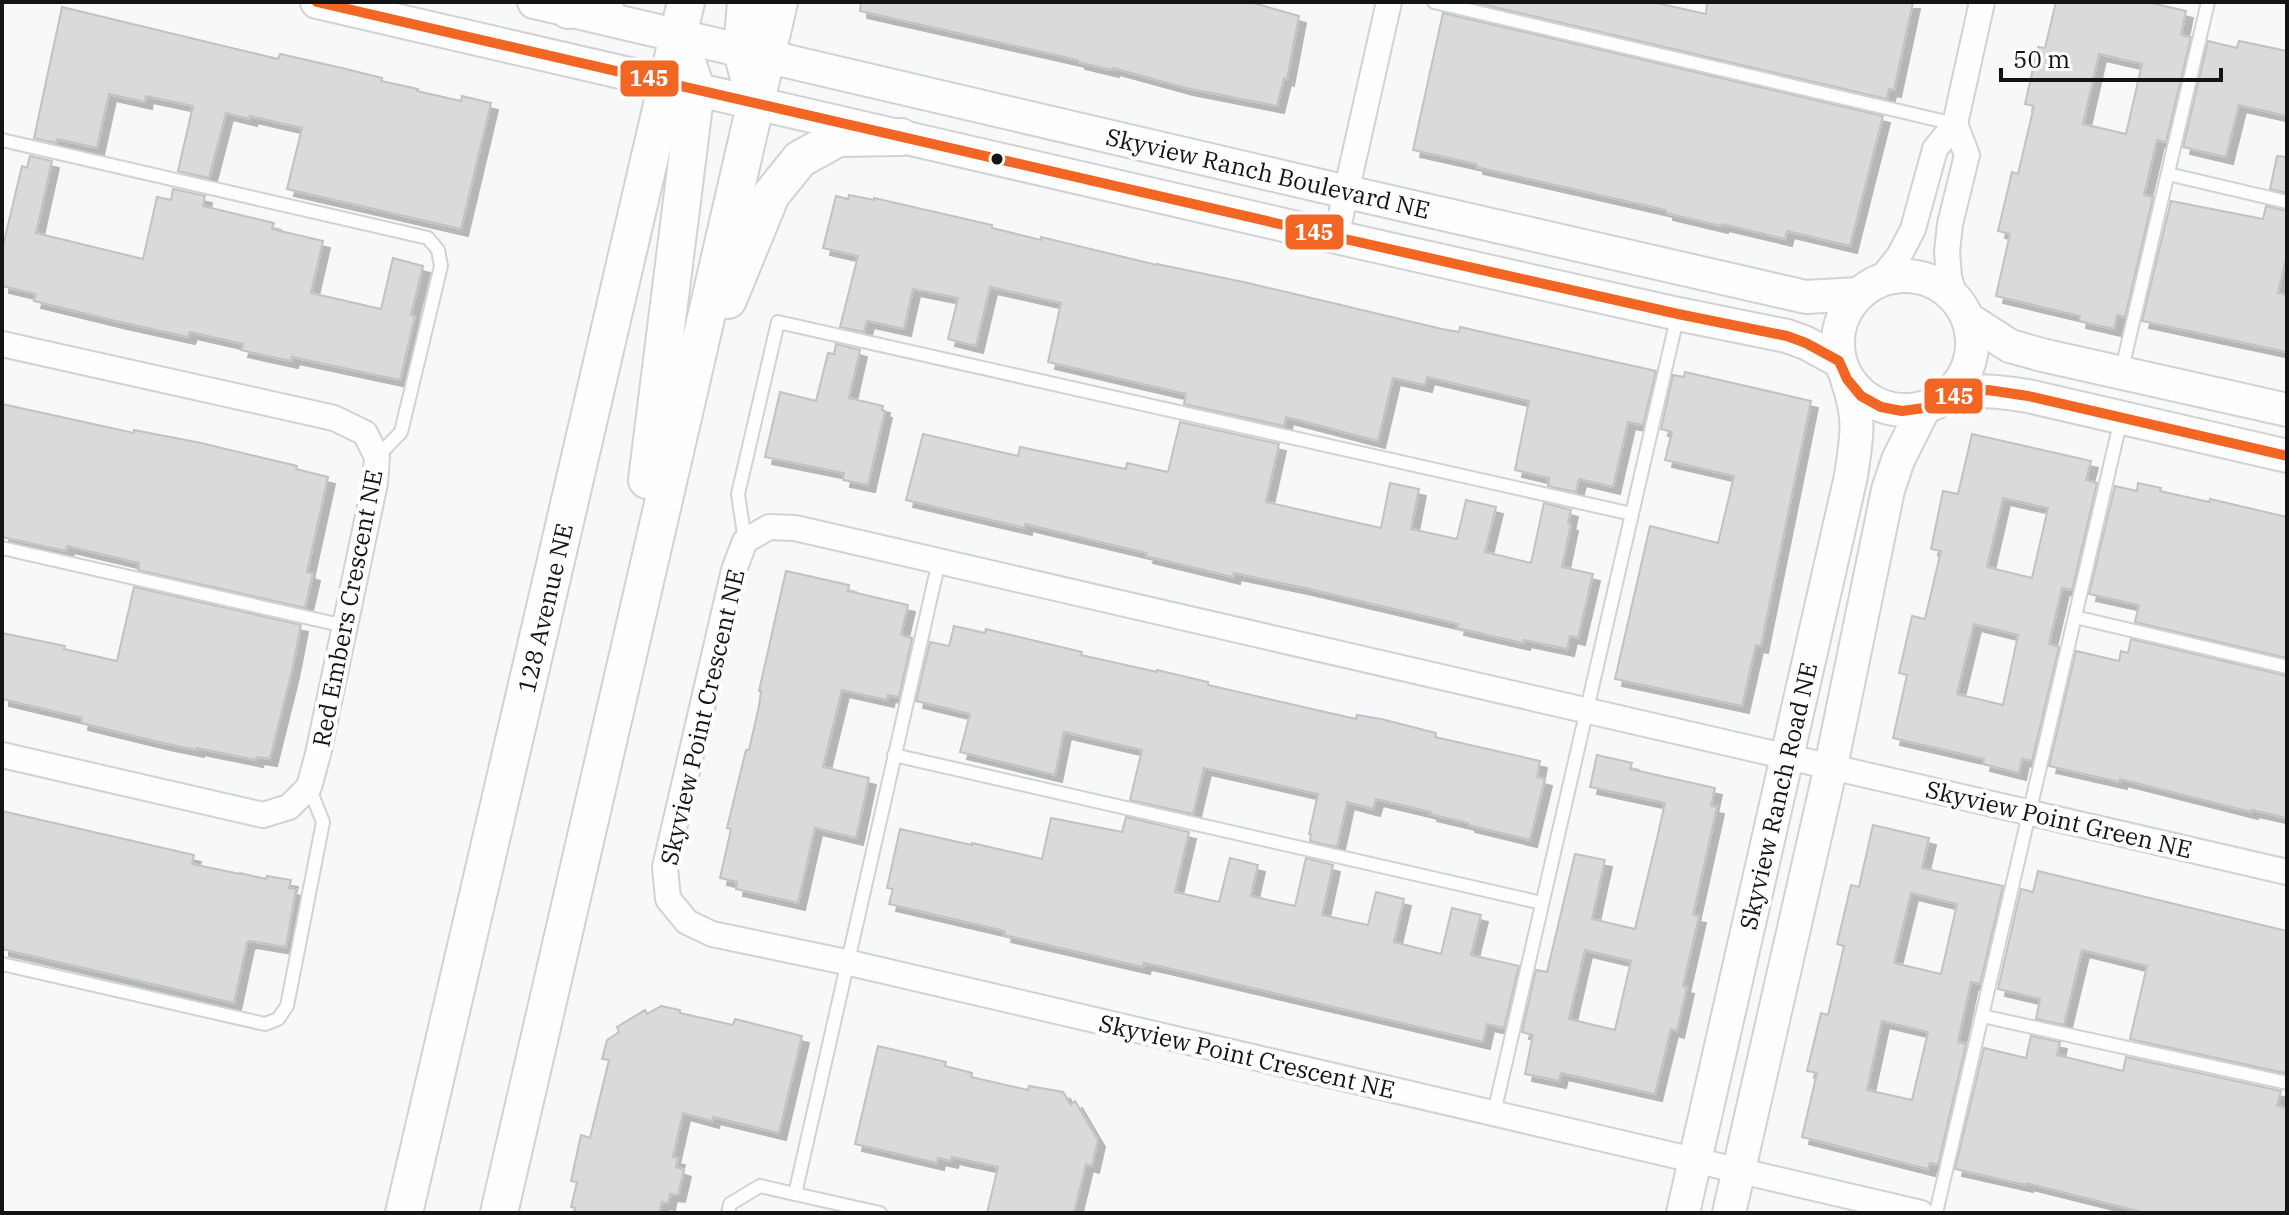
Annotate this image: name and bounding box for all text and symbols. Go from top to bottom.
scale bar [2001,32,2221,82]
text: 50 m [2013,43,2070,75]
line badge: 145 [619,59,680,98]
text: 145 [629,63,669,92]
street label: Skyview Ranch Boulevard NE [1103,120,1433,226]
unlabelled marker [989,151,1005,167]
line badge: 145 [1284,213,1345,251]
text: 145 [1294,217,1334,246]
line badge: 145 [1923,377,1984,415]
text: 145 [1934,381,1974,410]
street label: Red Embers Crescent NE [304,467,390,749]
street label: 128 Avenue NE [510,520,580,696]
street label: Skyview Point Crescent NE [652,566,752,868]
street label: Skyview Ranch Road NE [1732,659,1824,933]
street label: Skyview Point Green NE [1923,773,2195,865]
street label: Skyview Point Crescent NE [1096,1006,1398,1106]

